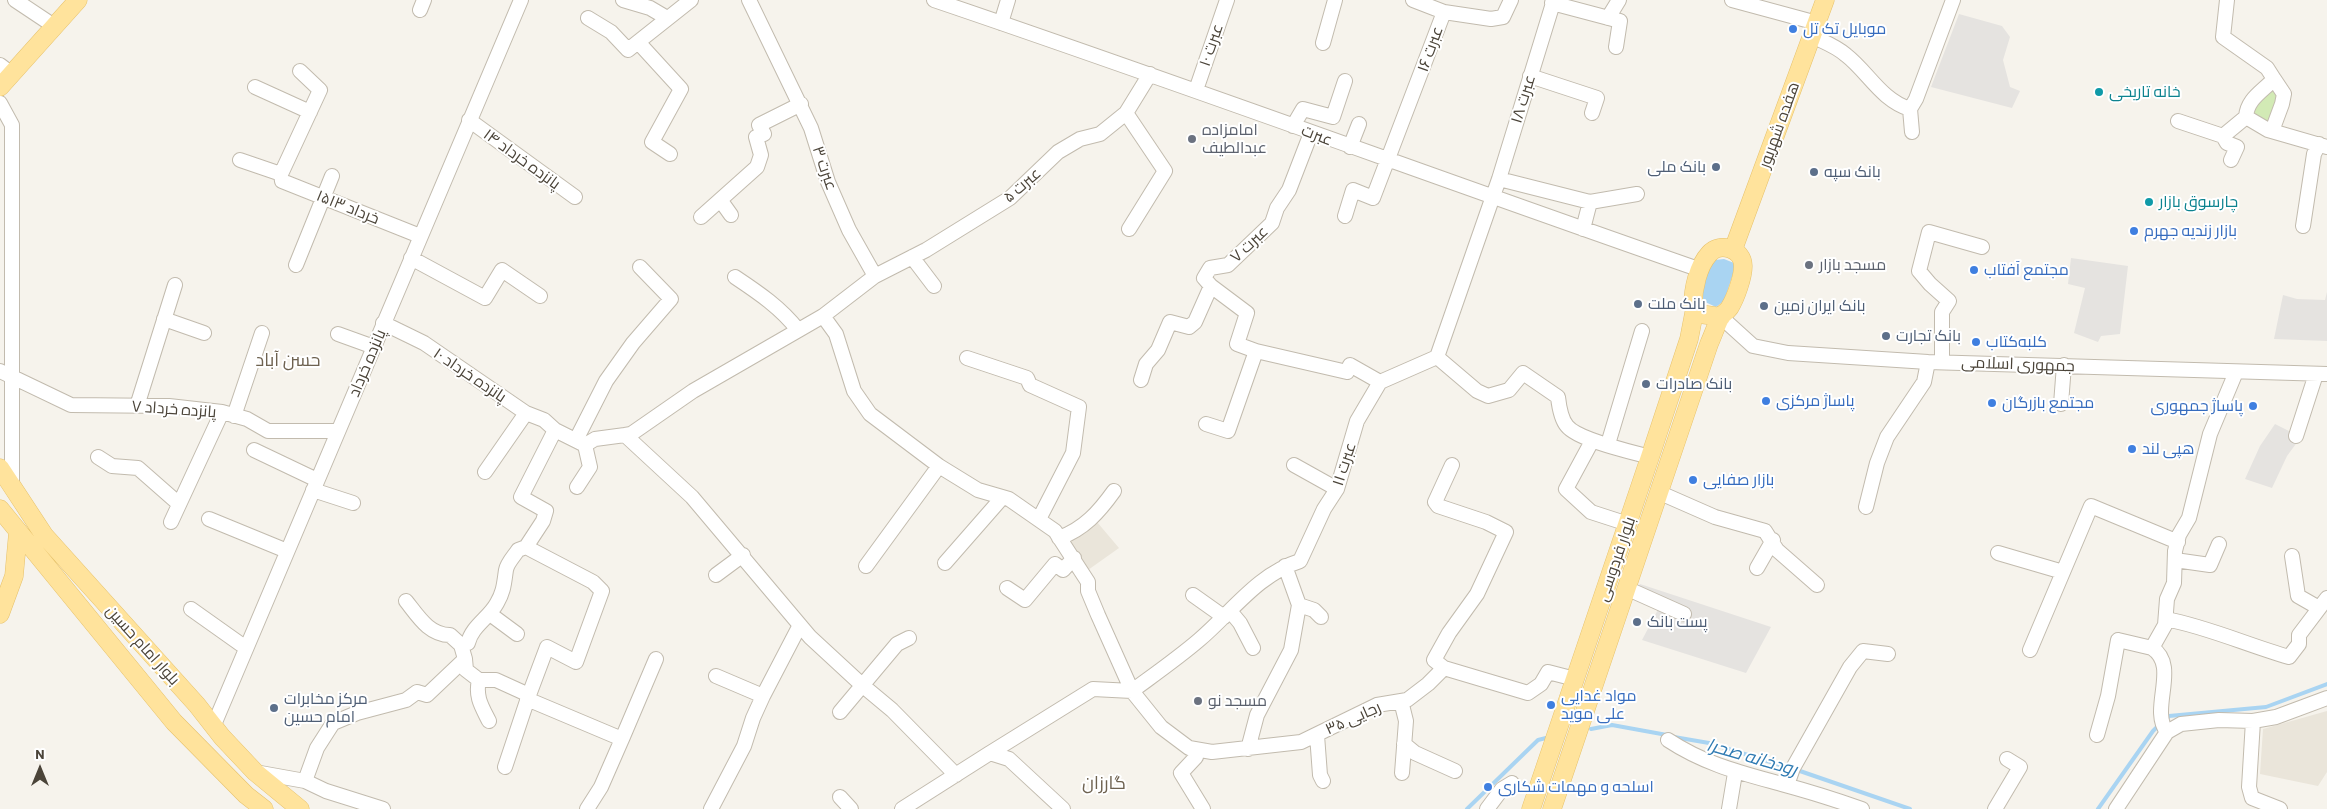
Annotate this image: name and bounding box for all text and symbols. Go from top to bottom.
place label: موبایل تک تل [1803,19,1886,39]
street label: عبرت ۱۰ [1195,21,1227,69]
street label: عبرت ۱۶ [1413,23,1447,75]
marker: موبایل تک تل [1787,23,1799,35]
street label: عبرت ۱۸ [1507,72,1539,126]
street label: هفده شهریور [1755,79,1803,171]
place label: خانه تاریخی [2109,82,2181,102]
marker: خانه تاریخی [2093,86,2105,98]
place label: امامزاده عبدالطیف [1202,120,1267,158]
street label: عبرت [1299,120,1335,150]
street label: پانزده خرداد ۱۴ [480,125,564,193]
marker: امامزاده عبدالطیف [1186,133,1198,145]
street label: عبرت ۳ [808,143,842,193]
place label: بانک ملی [1647,157,1706,177]
marker: بانک ملی [1710,161,1722,173]
place label: بانک سپه [1824,162,1881,182]
street label: عبرت ۵ [999,163,1045,207]
marker: بانک سپه [1808,166,1820,178]
street label: ۱۵خرداد ۱۳ [314,186,382,228]
place label: چارسوق بازار [2159,192,2238,212]
marker: چارسوق بازار [2143,196,2155,208]
place label: بازار زندیه جهرم [2144,221,2237,241]
street label: عبرت ۷ [1226,222,1272,266]
marker: بازار زندیه جهرم [2128,225,2140,237]
place label: مسجد بازار [1819,255,1886,275]
marker: مسجد بازار [1803,259,1815,271]
place label: مجتمع آفتاب [1984,260,2069,280]
marker: مجتمع آفتاب [1968,264,1980,276]
place label: بانک ملت [1648,294,1706,314]
place label: بانک ایران زمین [1774,296,1865,316]
marker: بانک ملت [1632,298,1644,310]
marker: بانک ایران زمین [1758,300,1770,312]
street label: پانزده خرداد [344,326,390,400]
place label: بانک تجارت [1896,326,1961,346]
marker: بانک تجارت [1880,330,1892,342]
place label: کلبه‌کتاب [1986,332,2047,352]
marker: کلبه‌کتاب [1970,336,1982,348]
street label: پانزده خرداد ۱۰ [430,344,510,406]
district label: حسن آباد [256,349,320,371]
street label: جمهوری اسلامی [1961,352,2075,376]
place label: بانک صادرات [1656,374,1732,394]
marker: بانک صادرات [1640,378,1652,390]
place label: پاساژ مرکزی [1776,391,1855,411]
place label: مجتمع بازرگان [2002,393,2094,413]
marker: پاساژ مرکزی [1760,395,1772,407]
street label: پانزده خرداد ۷ [131,396,217,422]
place label: پاساژ جمهوری [2151,396,2243,416]
marker: مجتمع بازرگان [1986,397,1998,409]
marker: پاساژ جمهوری [2247,400,2259,412]
place label: هپی لند [2142,439,2194,459]
street label: عبرت ۱۱ [1328,440,1360,488]
marker: هپی لند [2126,443,2138,455]
place label: بازار صفایی [1703,470,1774,490]
marker: بازار صفایی [1687,474,1699,486]
street label: بلوار فردوسی [1593,514,1639,604]
street label: بلوار امام حسین [102,601,184,689]
place label: پست بانک [1647,612,1708,632]
marker: پست بانک [1631,616,1643,628]
place label: مواد غدایی علی موید [1561,686,1637,724]
place label: مرکز مخابرات امام حسین [284,689,368,727]
place label: مسجد نو [1208,691,1267,711]
marker: مسجد نو [1192,695,1204,707]
street label: رجایی ۳۵ [1322,697,1384,739]
marker: مواد غدایی علی موید [1545,699,1557,711]
marker: مرکز مخابرات امام حسین [268,702,280,714]
water label: رودخانه صحرا [1704,734,1800,780]
north arrow [15,744,65,794]
text: N [35,745,45,762]
district label: گارزان [1082,772,1126,794]
place label: اسلحه و مهمات شکاری [1498,777,1654,797]
marker: اسلحه و مهمات شکاری [1482,781,1494,793]

